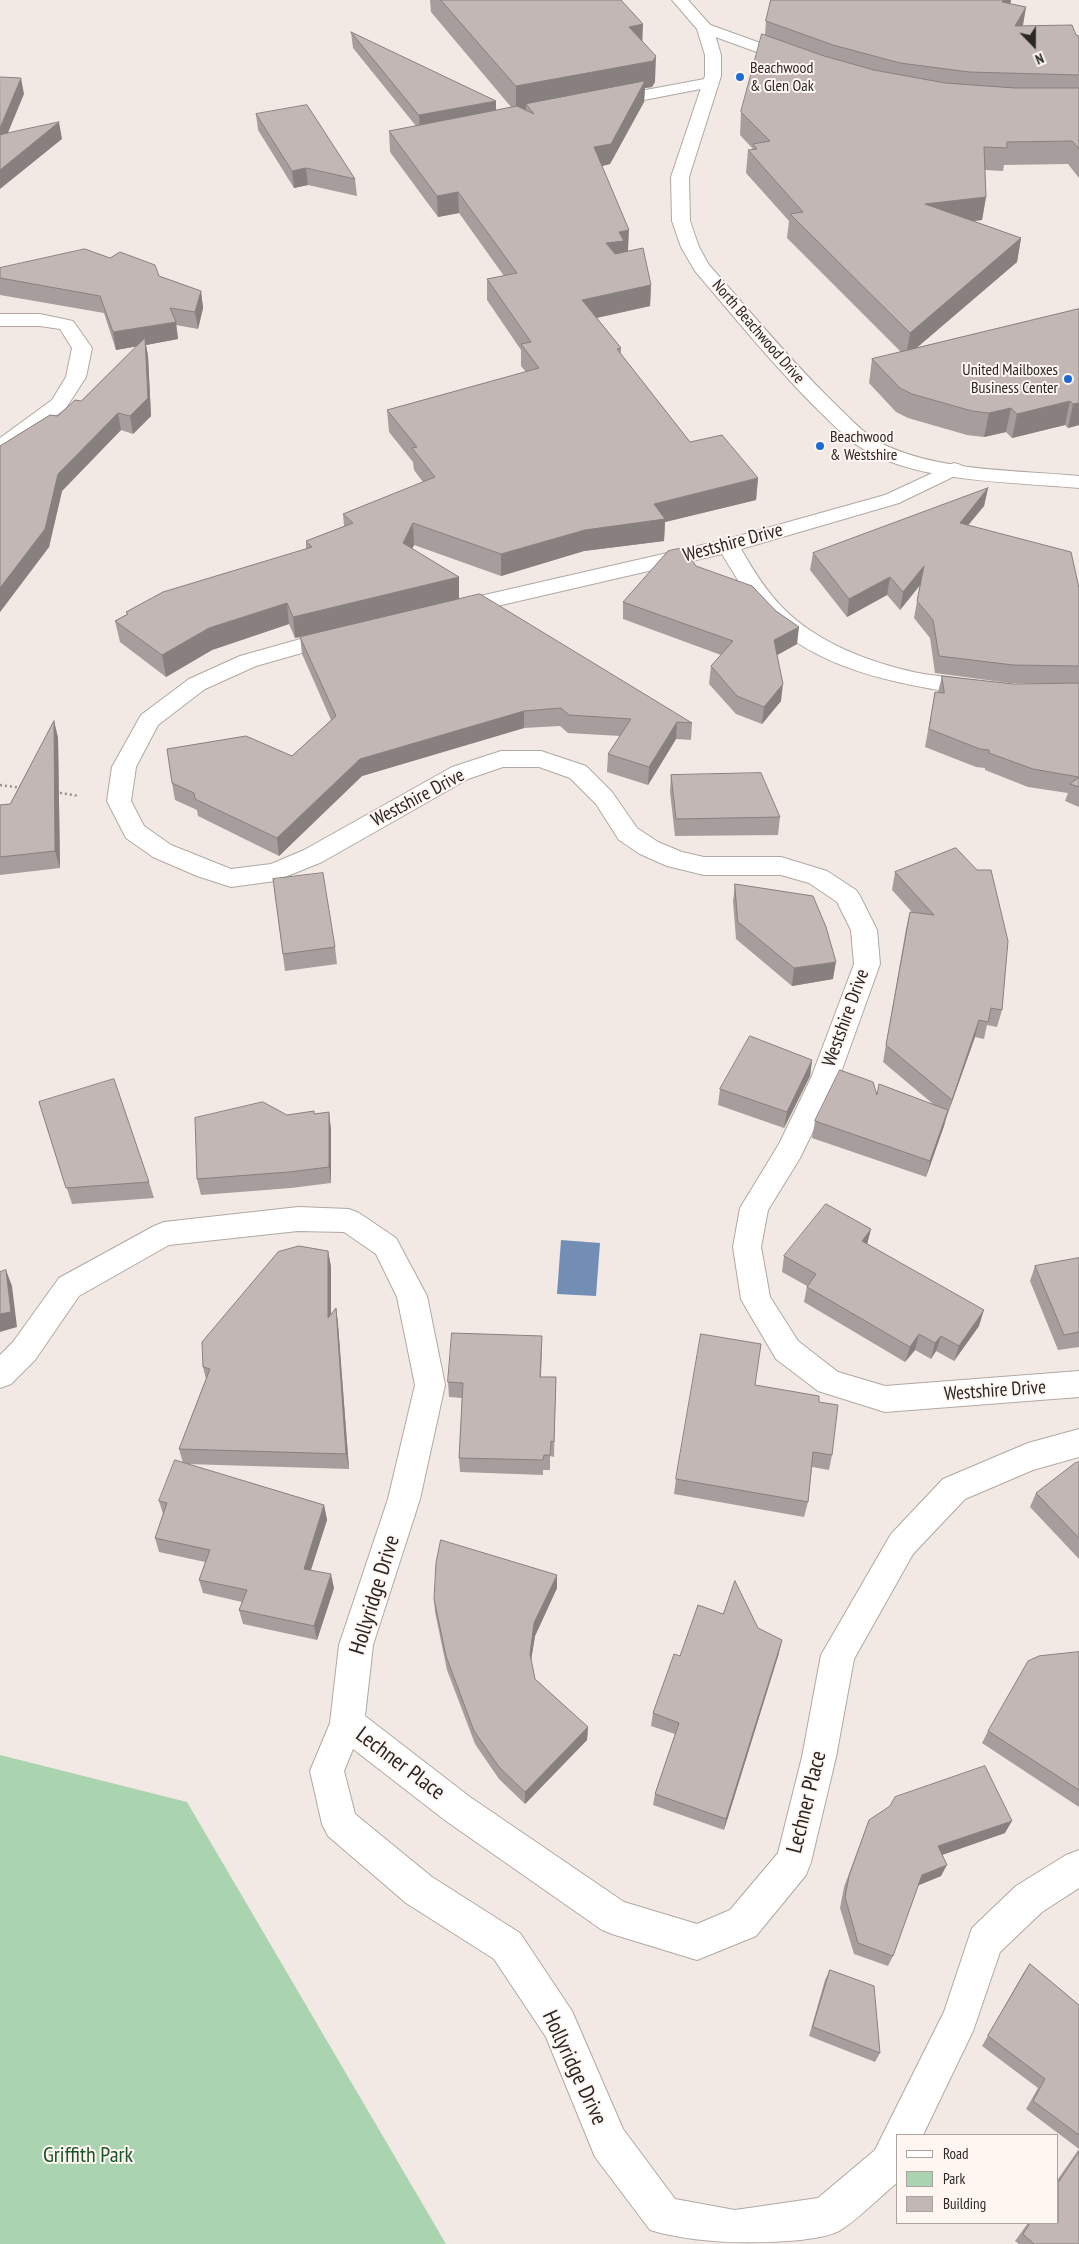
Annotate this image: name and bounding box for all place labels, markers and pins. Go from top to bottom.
place label: Beachwood & Glen Oak [750,58,814,96]
marker: Beachwood & Glen Oak [734,71,746,83]
place label: United Mailboxes Business Center [962,360,1058,398]
marker: United Mailboxes Business Center [1062,373,1074,385]
place label: Beachwood & Westshire [830,427,897,465]
marker: Beachwood & Westshire [814,440,826,452]

